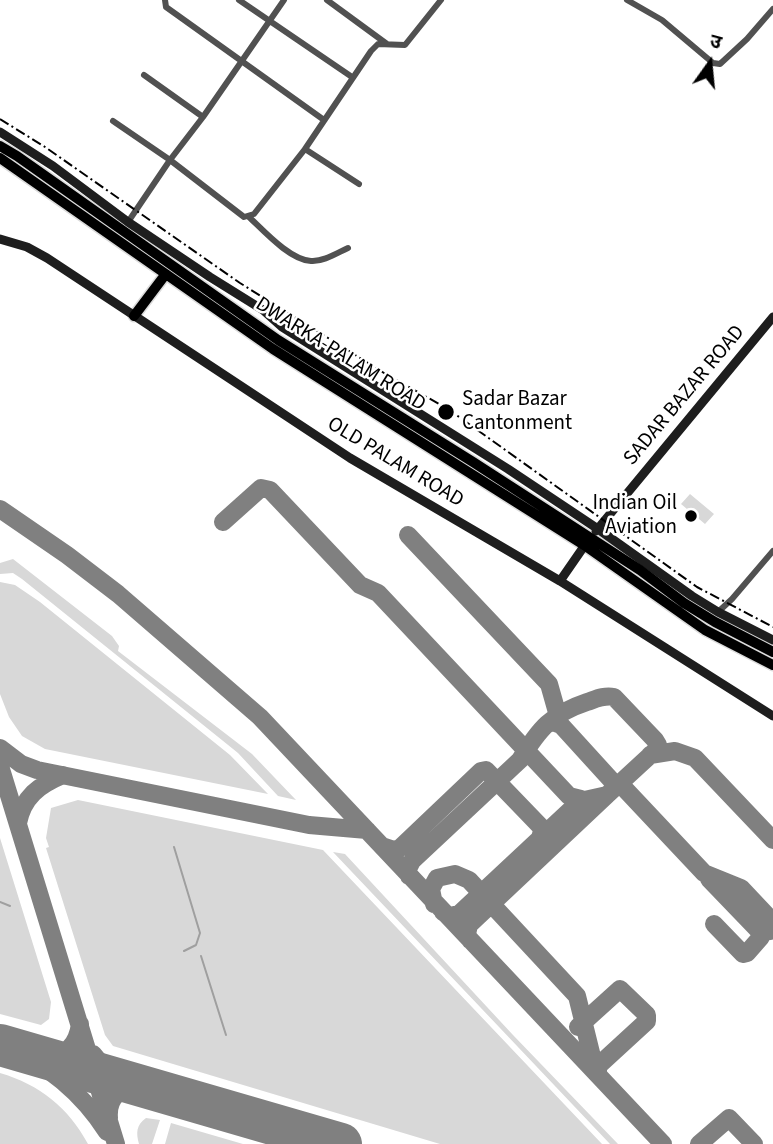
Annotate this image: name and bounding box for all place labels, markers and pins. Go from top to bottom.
place label: Sadar Bazar Cantonment [462,387,572,437]
marker: Sadar Bazar Cantonment [436,402,456,422]
place label: Indian Oil Aviation [592,491,677,541]
marker: Indian Oil Aviation [683,508,699,524]

